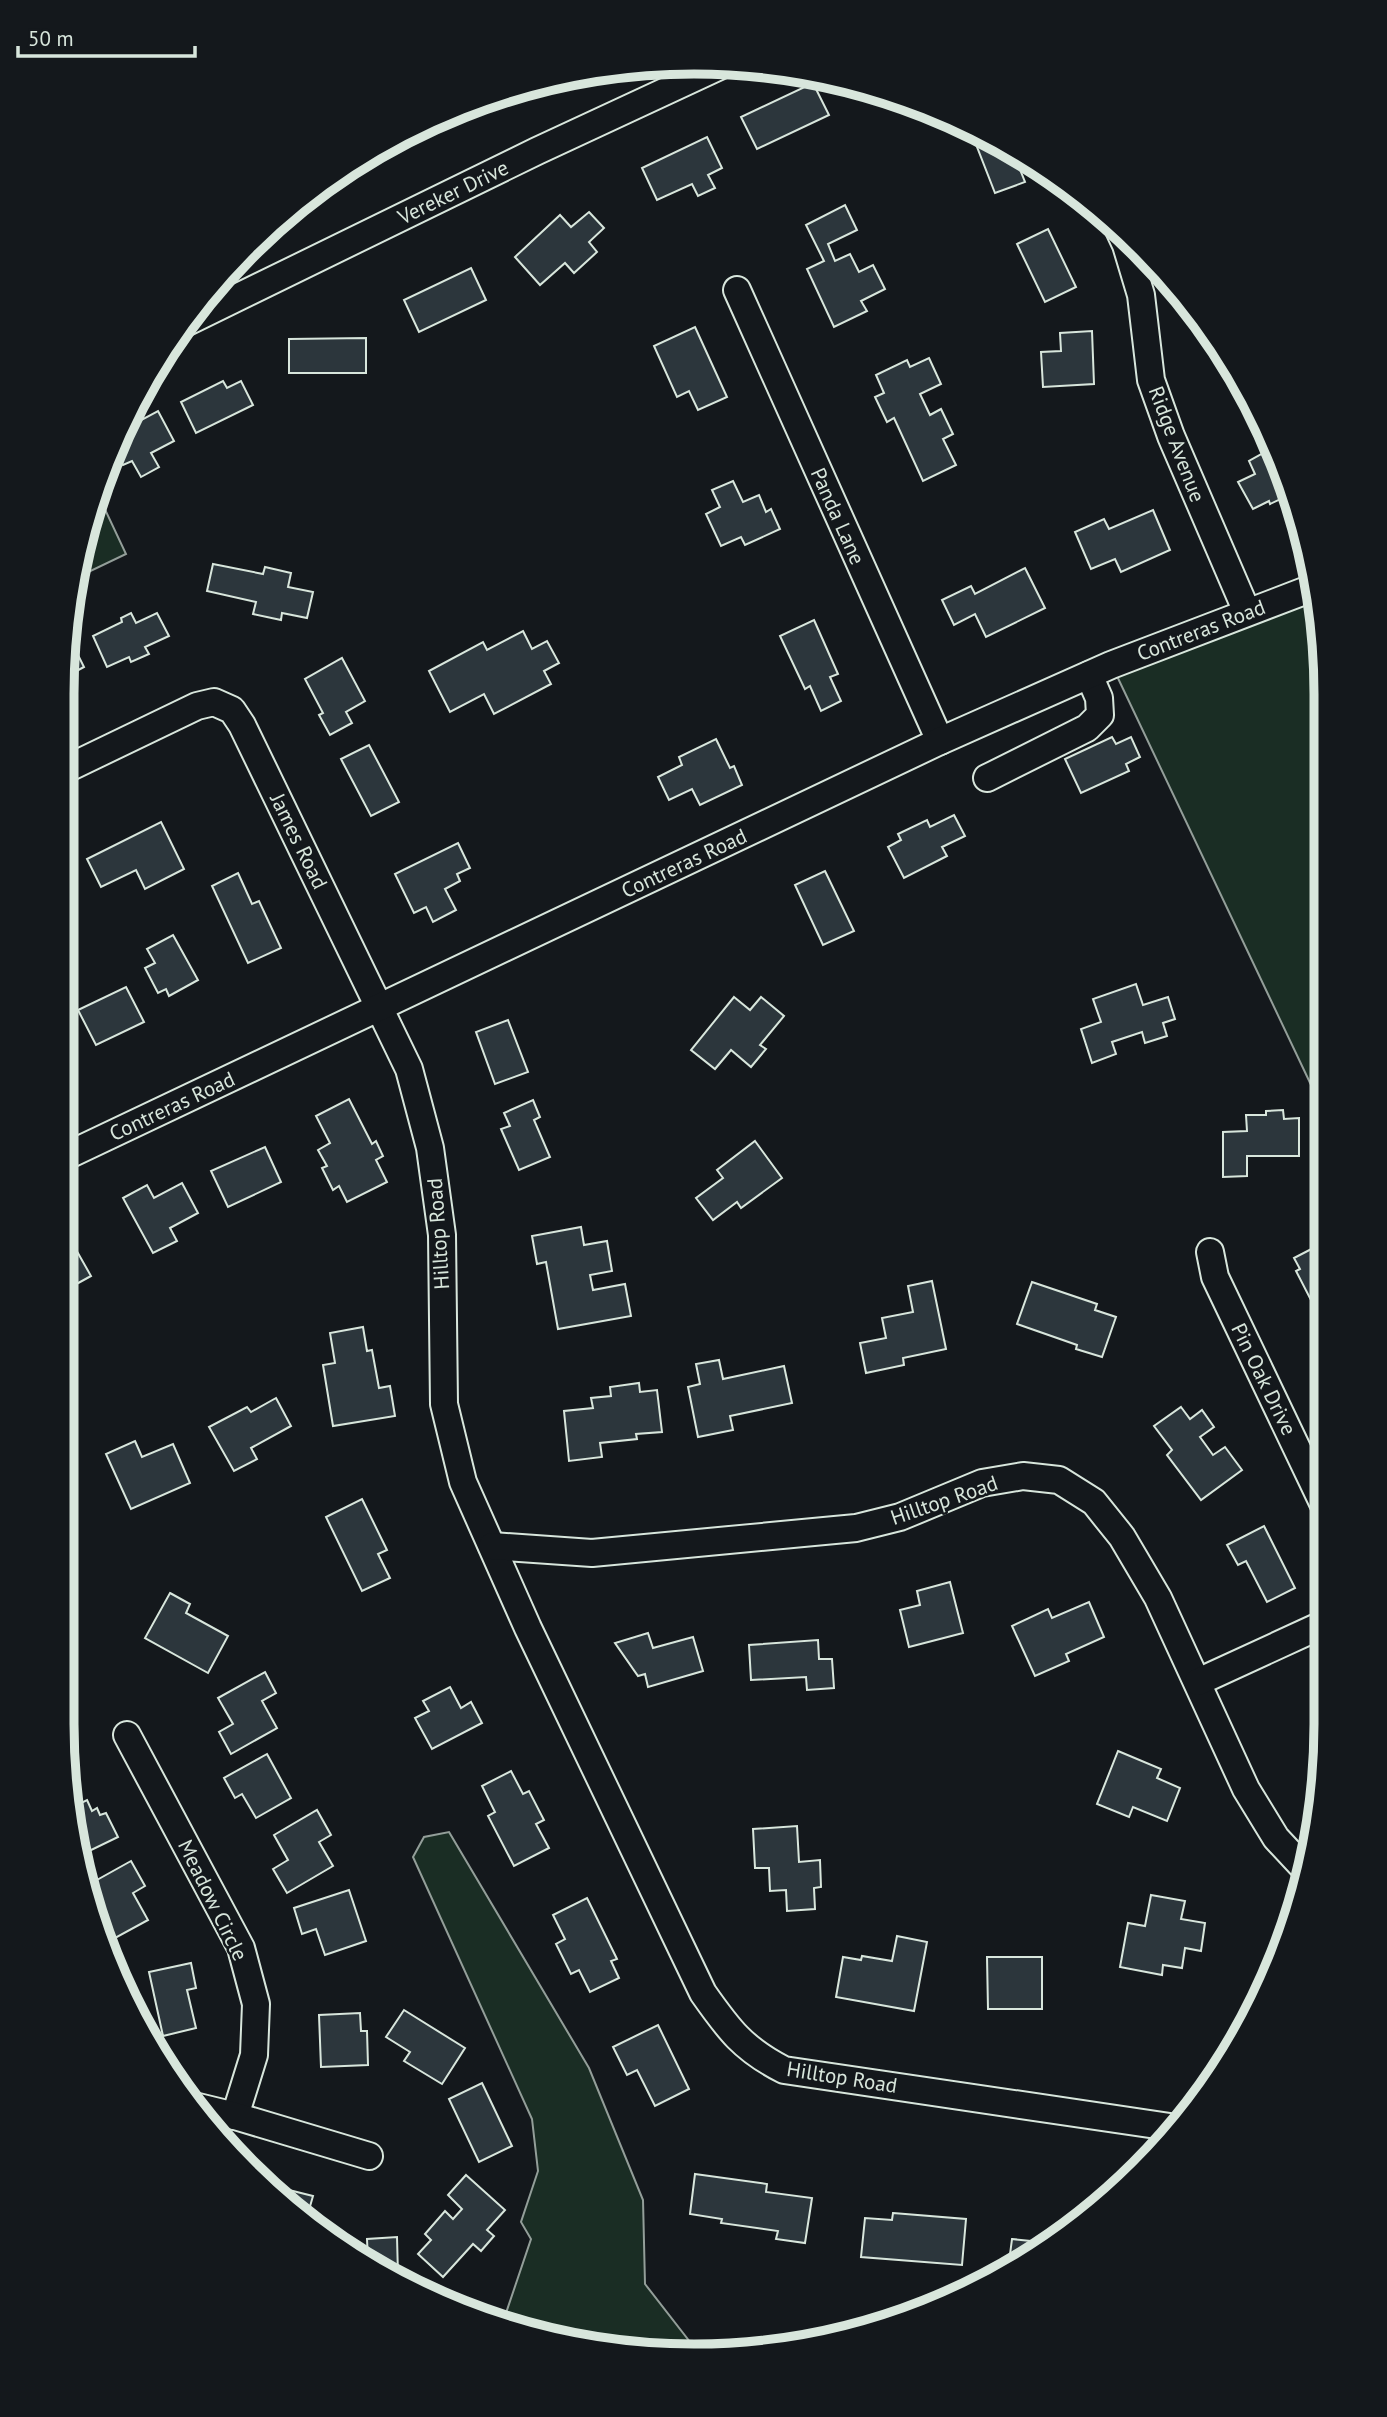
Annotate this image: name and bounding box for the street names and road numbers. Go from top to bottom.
street label: Vereker Drive [392,154,513,231]
street label: Ridge Avenue [1143,382,1211,506]
street label: Panda Lane [805,463,871,569]
street label: Contreras Road [1133,593,1269,667]
street label: James Road [264,788,334,893]
street label: Contreras Road [617,822,751,904]
street label: Contreras Road [105,1065,239,1147]
street label: Hilltop Road [421,1177,455,1291]
street label: Pin Oak Drive [1225,1319,1303,1439]
street label: Hilltop Road [887,1469,1001,1531]
street label: Meadow Circle [172,1835,254,1965]
street label: Hilltop Road [785,2055,899,2099]

